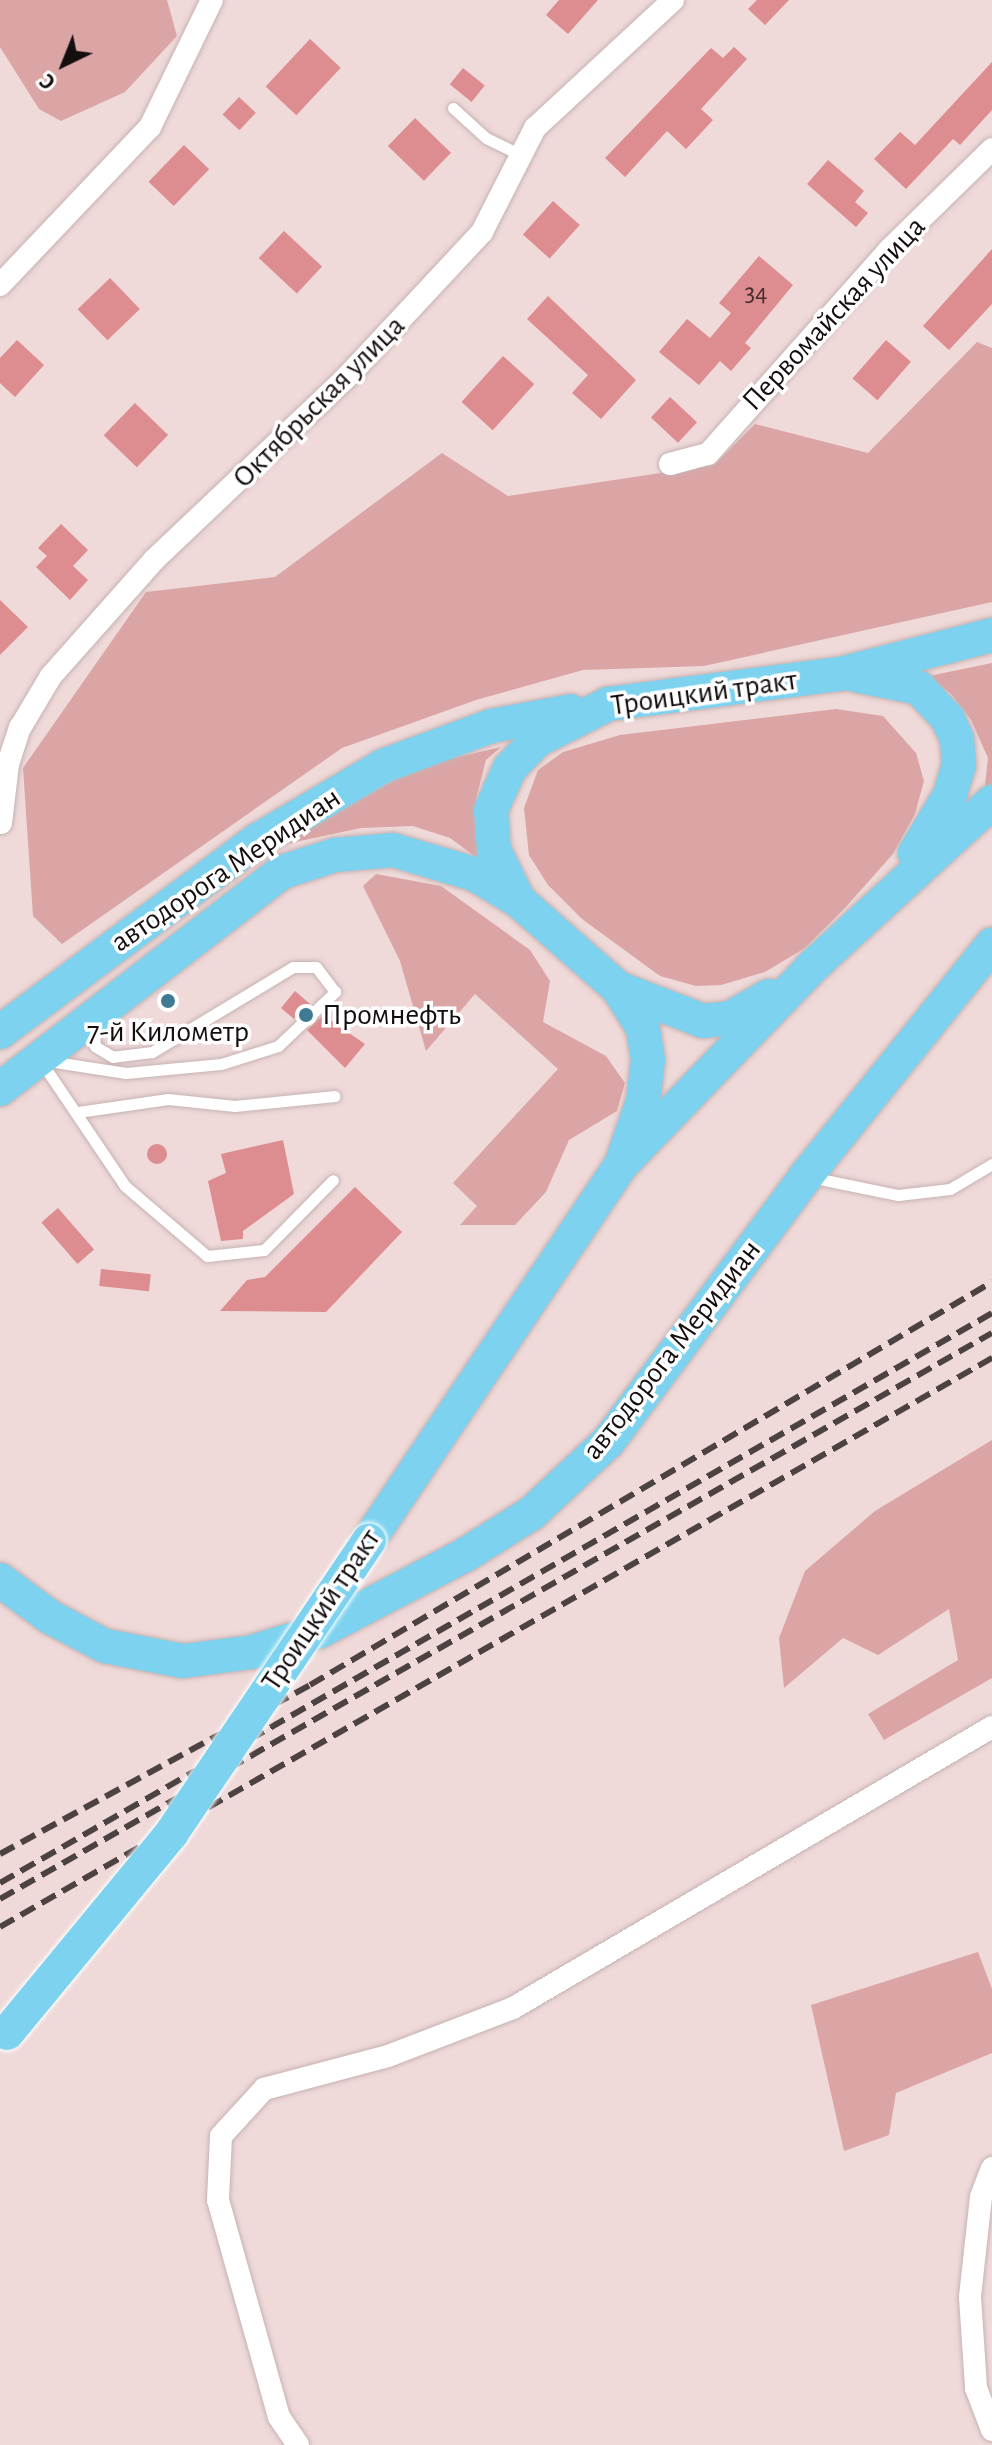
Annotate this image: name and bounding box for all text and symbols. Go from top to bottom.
north arrow [24,24,104,104]
text: С [36,69,60,94]
street label: Первомайская улица [735,209,933,419]
house number: 34 [744,278,768,310]
street label: Октябрьская улица [225,308,413,496]
street label: Троицкий тракт [609,662,799,724]
street label: автодорога Меридиан [104,780,348,960]
marker: 7-й Километр [159,992,177,1010]
place label: Промнефть [322,997,461,1033]
marker: Промнефть [297,1006,315,1024]
place label: 7-й Километр [87,1014,249,1050]
street label: автодорога Меридиан [575,1233,769,1467]
street label: Троицкий тракт [254,1522,388,1698]

